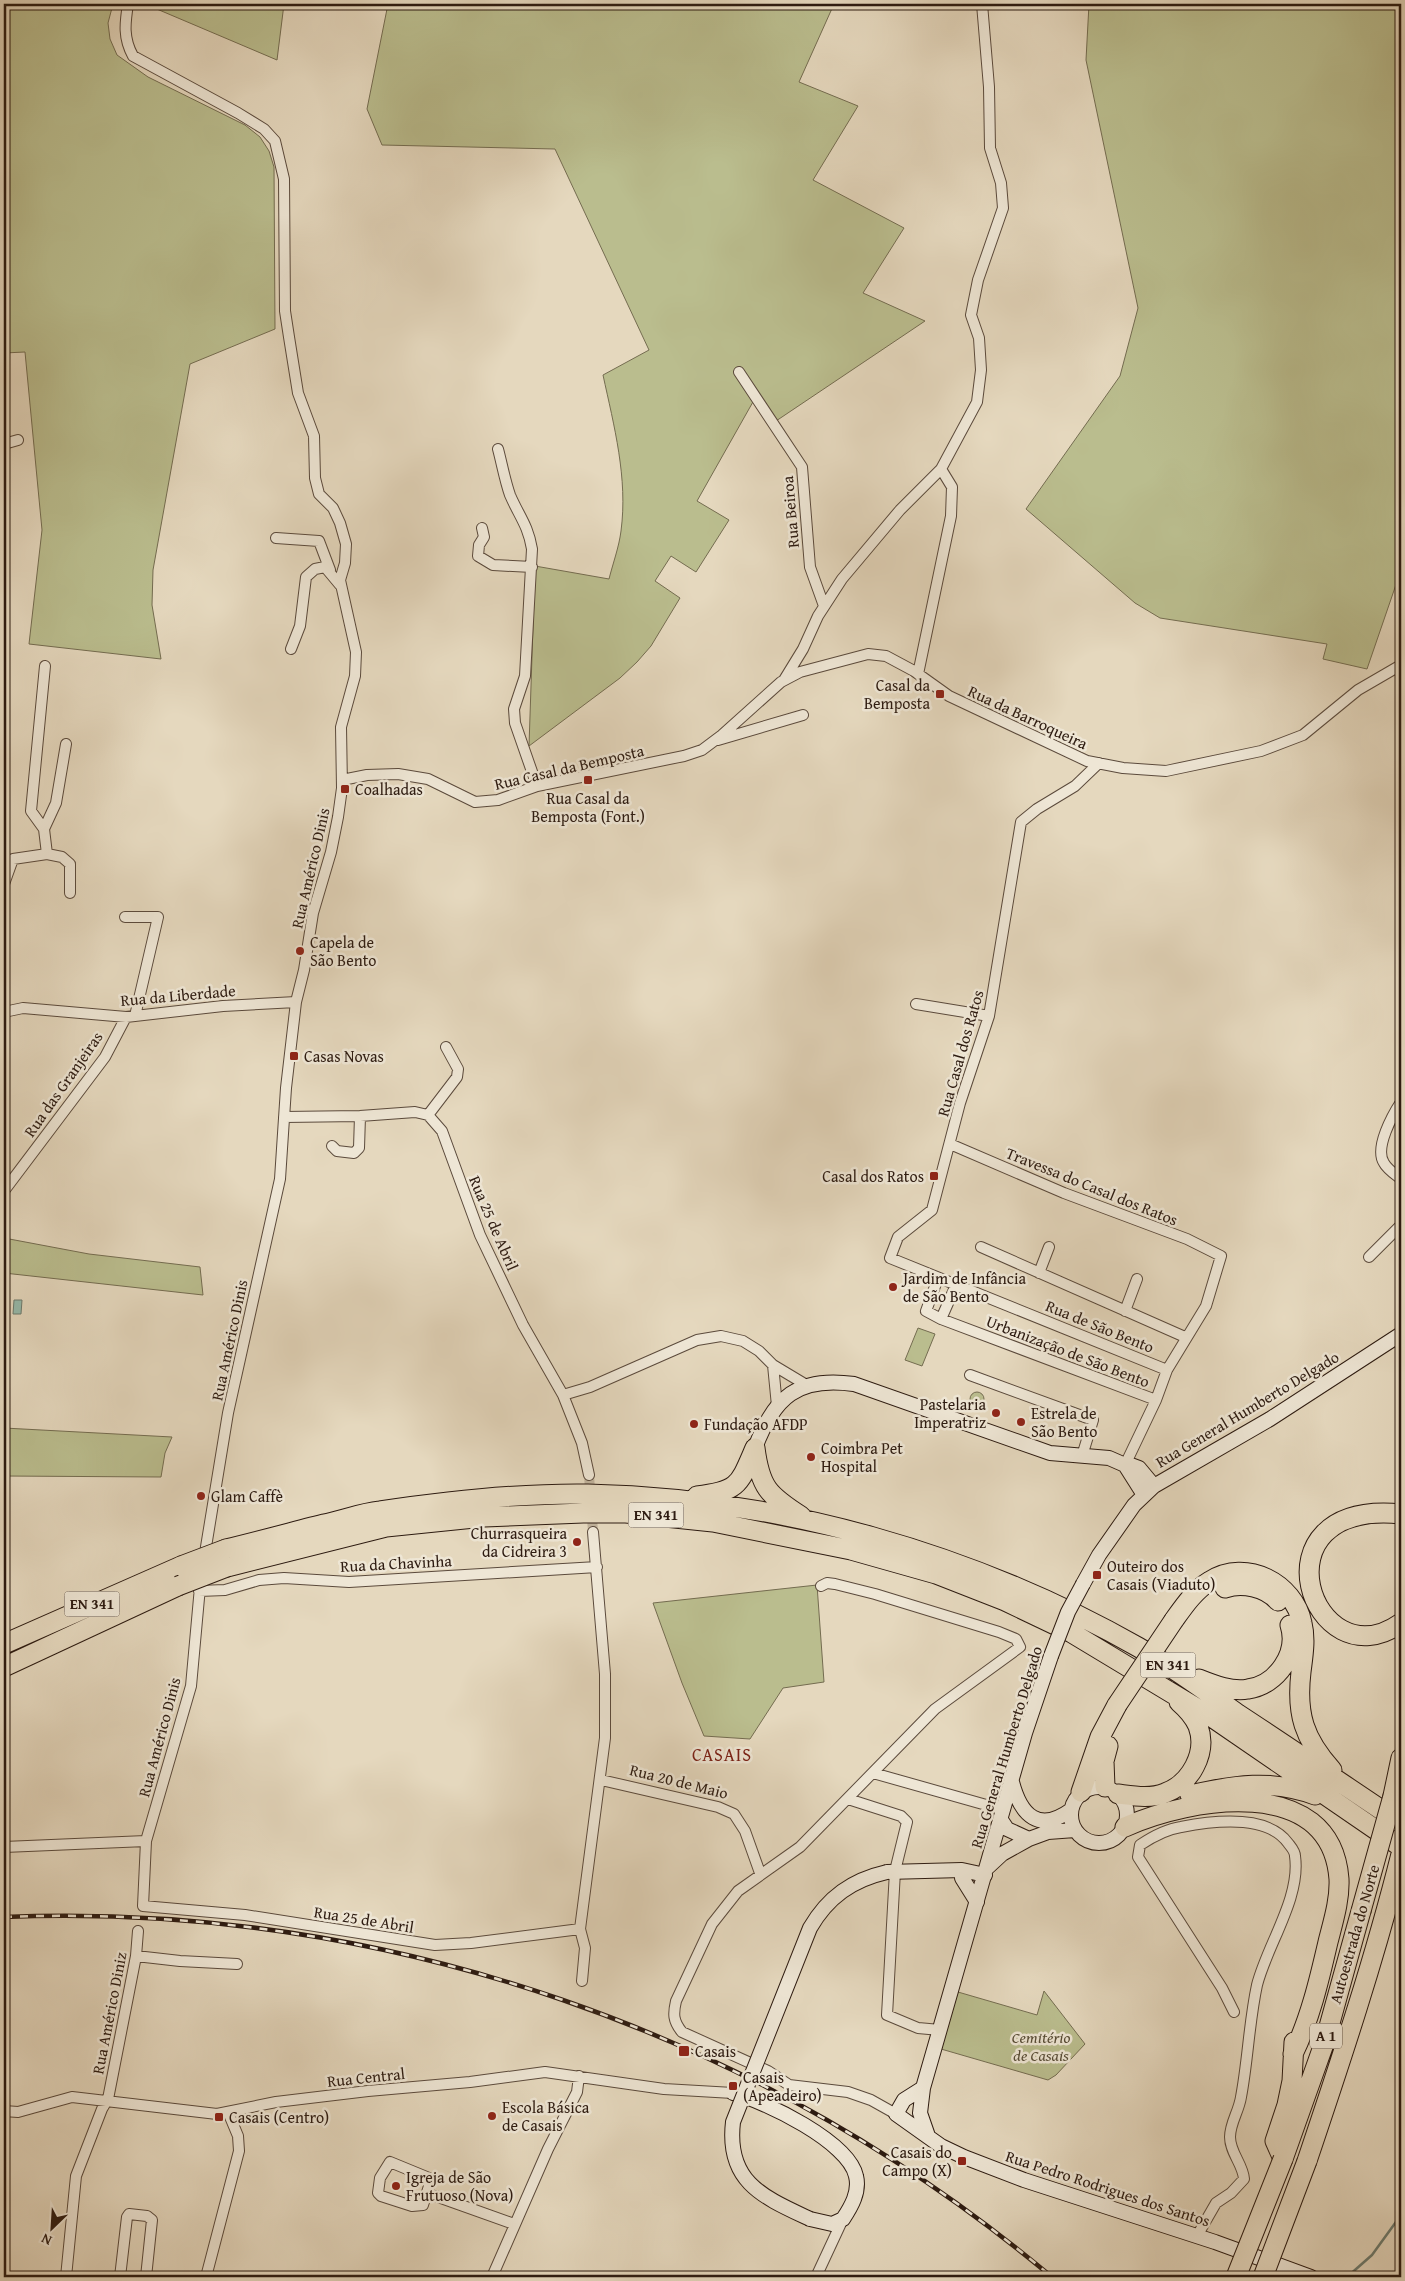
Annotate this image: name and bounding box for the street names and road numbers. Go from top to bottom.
street label: Rua Beiroa [775,475,805,549]
street label: Rua da Barroqueira [964,679,1092,755]
street label: Rua Casal da Bemposta [492,738,647,796]
street label: Rua Américo Dinis [284,805,336,931]
street label: Rua da Liberdade [120,978,236,1012]
street label: Rua Casal dos Ratos [930,987,990,1119]
street label: Rua das Granjeiras [18,1026,108,1142]
street label: Travessa do Casal dos Ratos [1002,1140,1182,1232]
street label: Rua 25 de Abril [463,1172,525,1275]
street label: Rua Américo Dinis [204,1277,254,1403]
street label: Rua de São Bento [1042,1293,1158,1359]
street label: Urbanização de São Bento [983,1309,1153,1393]
street label: Rua General Humberto Delgado [1151,1345,1343,1473]
road number: EN 341 [628,1502,684,1528]
street label: Rua da Chavinha [340,1548,453,1578]
road number: EN 341 [64,1592,120,1616]
street label: Rua General Humberto Delgado [964,1643,1048,1851]
road number: EN 341 [1140,1652,1196,1678]
street label: Rua Américo Dinis [131,1674,187,1800]
street label: Rua 20 de Maio [627,1757,731,1805]
street label: Autoestrada do Norte [1323,1862,1385,2006]
street label: Rua 25 de Abril [312,1899,416,1939]
street label: Rua Américo Diniz [85,1950,133,2076]
road number: A 1 [1310,2024,1342,2048]
street label: Rua Central [326,2061,407,2093]
street label: Rua Pedro Rodrigues dos Santos [1003,2144,1213,2232]

